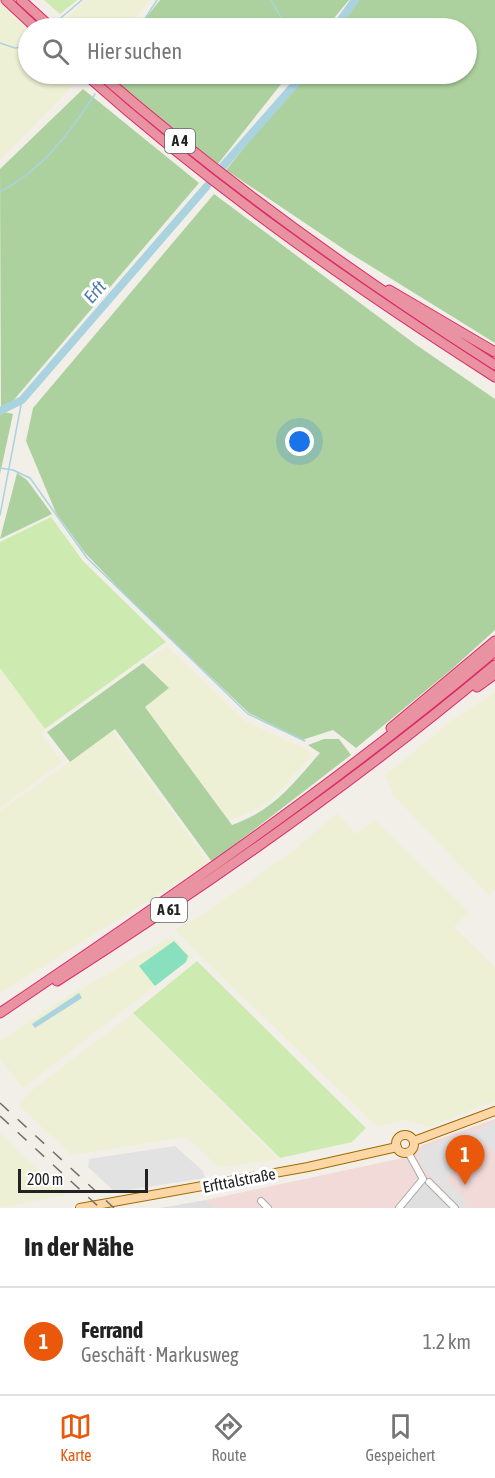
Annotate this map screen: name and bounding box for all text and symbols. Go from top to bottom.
search box [18,18,477,84]
icon: search [39,35,72,68]
text: Hier suchen [87,38,182,64]
road number: A 4 [165,129,195,153]
water label: Erft [79,276,111,307]
your location [285,427,314,456]
road number: A 61 [151,898,187,922]
pin: 1 [446,1136,484,1185]
street label: Erfttalstraße [201,1164,277,1196]
scale bar [18,1166,148,1194]
text: 200 m [27,1170,63,1188]
text: In der Nähe [24,1232,134,1262]
text: Ferrand [81,1317,143,1343]
text: 1 [39,1330,48,1353]
text: 1.2 km [423,1330,471,1353]
text: Geschäft · Markusweg [81,1343,239,1366]
tab: Karte [59,1410,92,1464]
tab: Route [211,1410,246,1464]
tab: Gespeichert [365,1410,435,1464]

